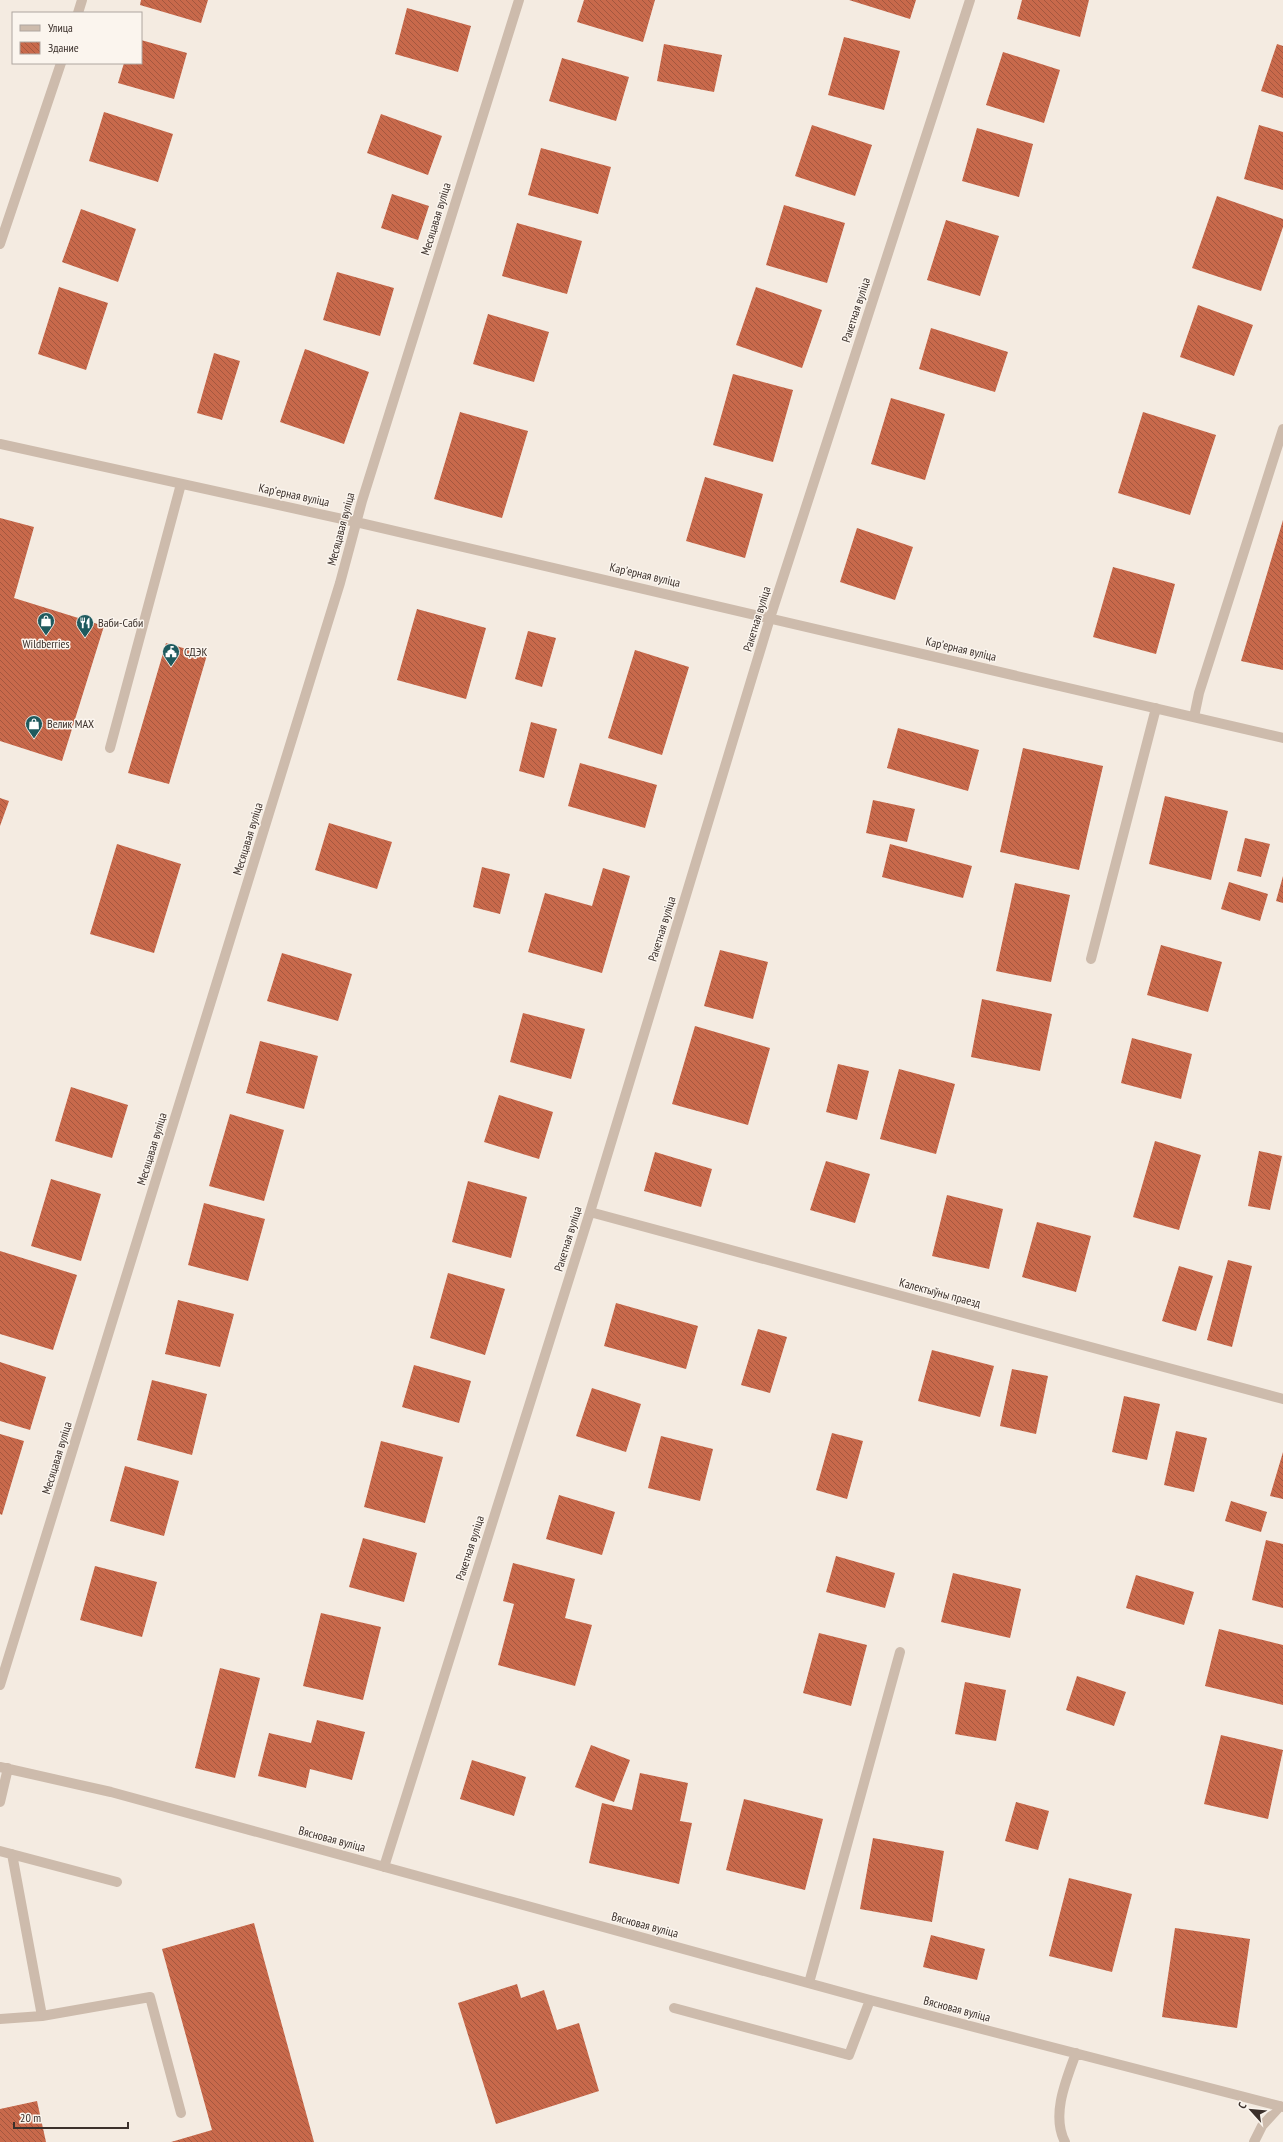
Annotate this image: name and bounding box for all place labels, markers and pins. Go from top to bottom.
shop icon: Wildberries [36,611,56,636]
restaurant icon: Ваби-Саби [75,613,95,638]
place label: Ваби-Саби [98,615,143,630]
place label: Wildberries [22,636,70,651]
public building icon: СДЭК [161,642,181,667]
place label: СДЭК [184,644,207,659]
shop icon: Велик МАХ [24,714,44,739]
place label: Велик МАХ [47,716,94,731]

